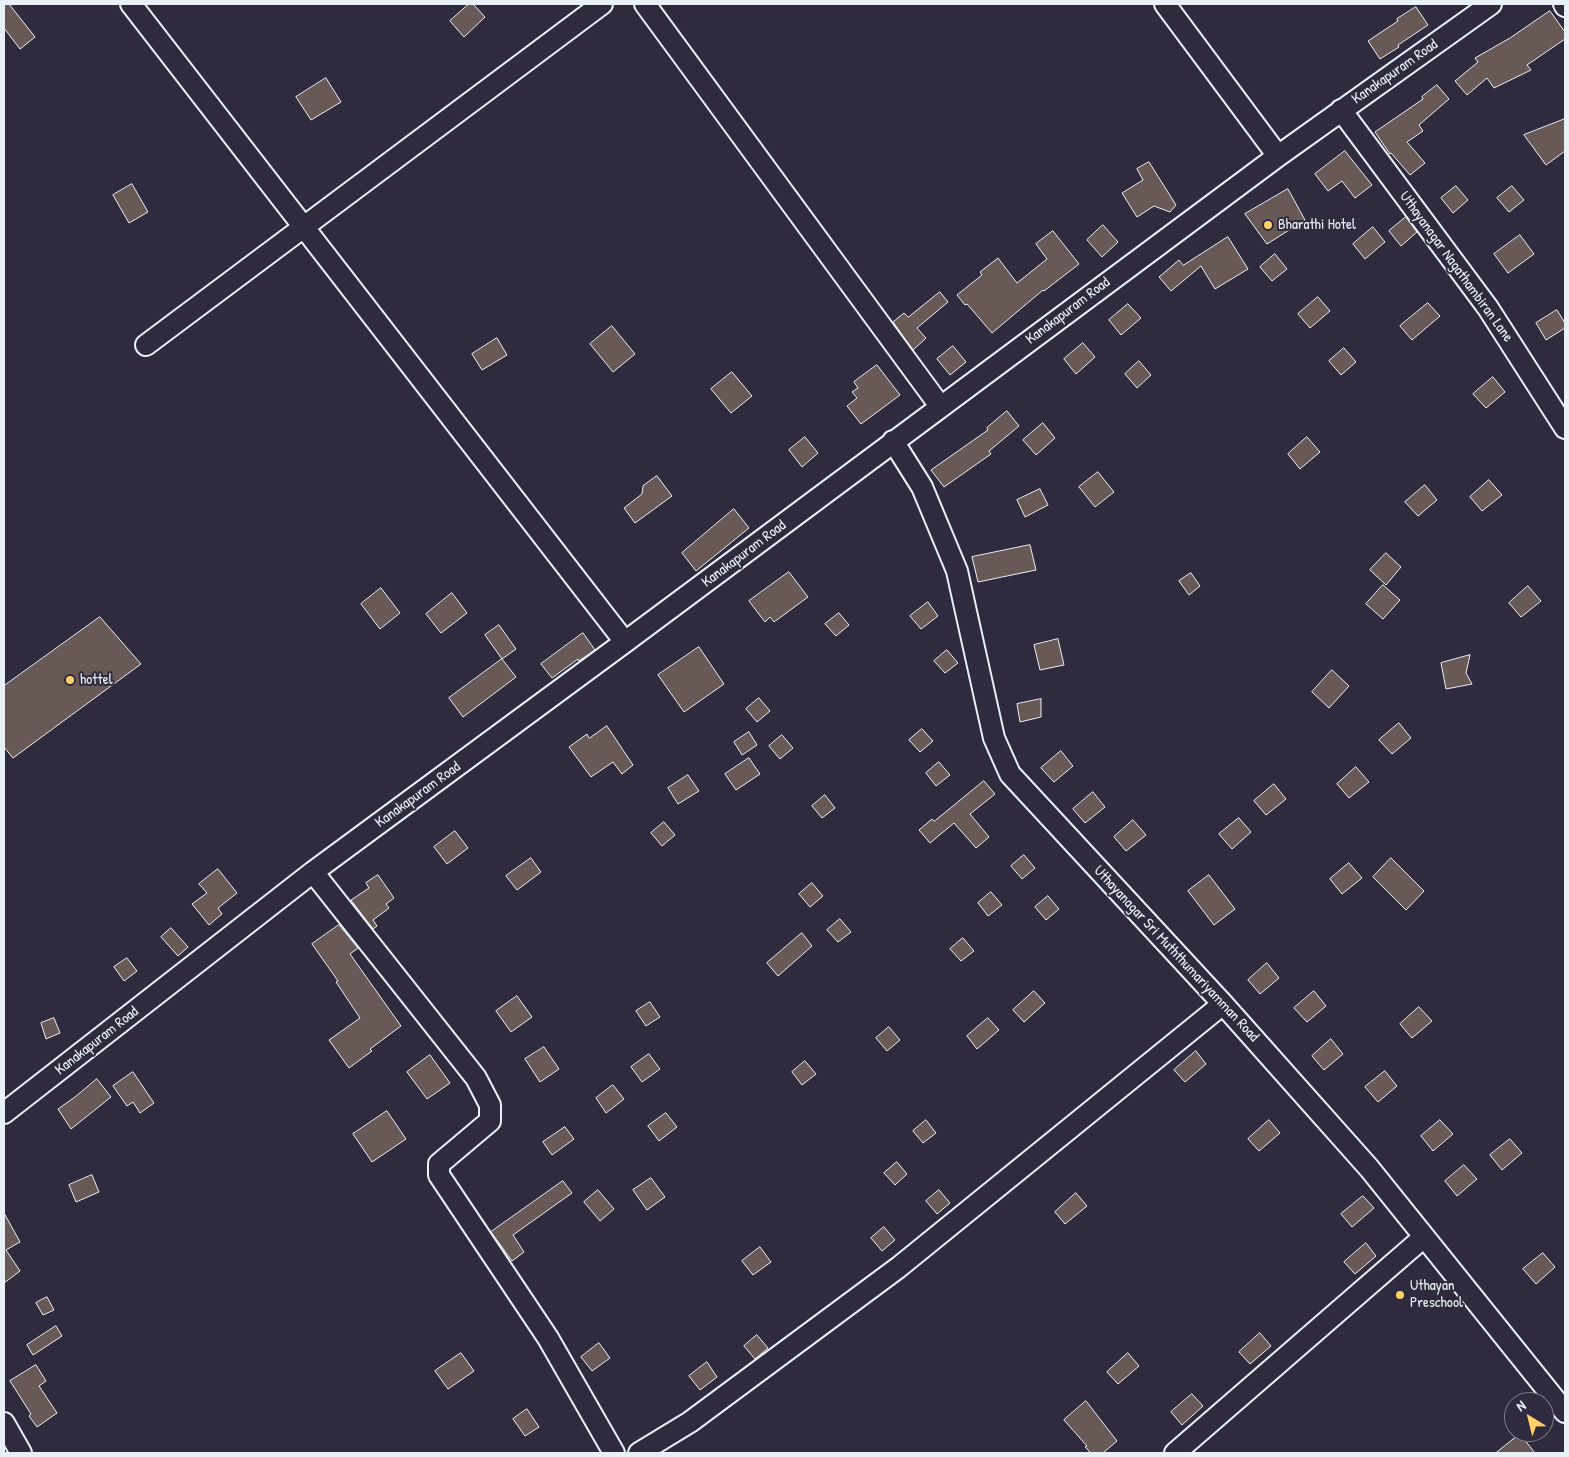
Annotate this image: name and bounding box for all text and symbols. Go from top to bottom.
street label: Kanakapuram Road [1349,36,1441,108]
street label: Uthayanagar Nagathambiran Lane [1395,188,1517,346]
place label: Bharathi Hotel [1278,216,1356,234]
marker: Bharathi Hotel [1262,219,1274,231]
street label: Kanakapuram Road [1022,273,1114,349]
street label: Kanakapuram Road [698,516,790,592]
place label: hottel [80,671,113,689]
marker: hottel [64,674,76,686]
street label: Kanakapuram Road [372,758,464,832]
street label: Uthayanagar Sri Muththumariyamman Road [1090,862,1262,1046]
street label: Kanakapuram Road [52,1003,142,1079]
place label: Uthayan Preschool [1410,1277,1463,1312]
marker: Uthayan Preschool [1394,1289,1406,1301]
north arrow [1504,1392,1554,1442]
text: N [1512,1395,1529,1415]

